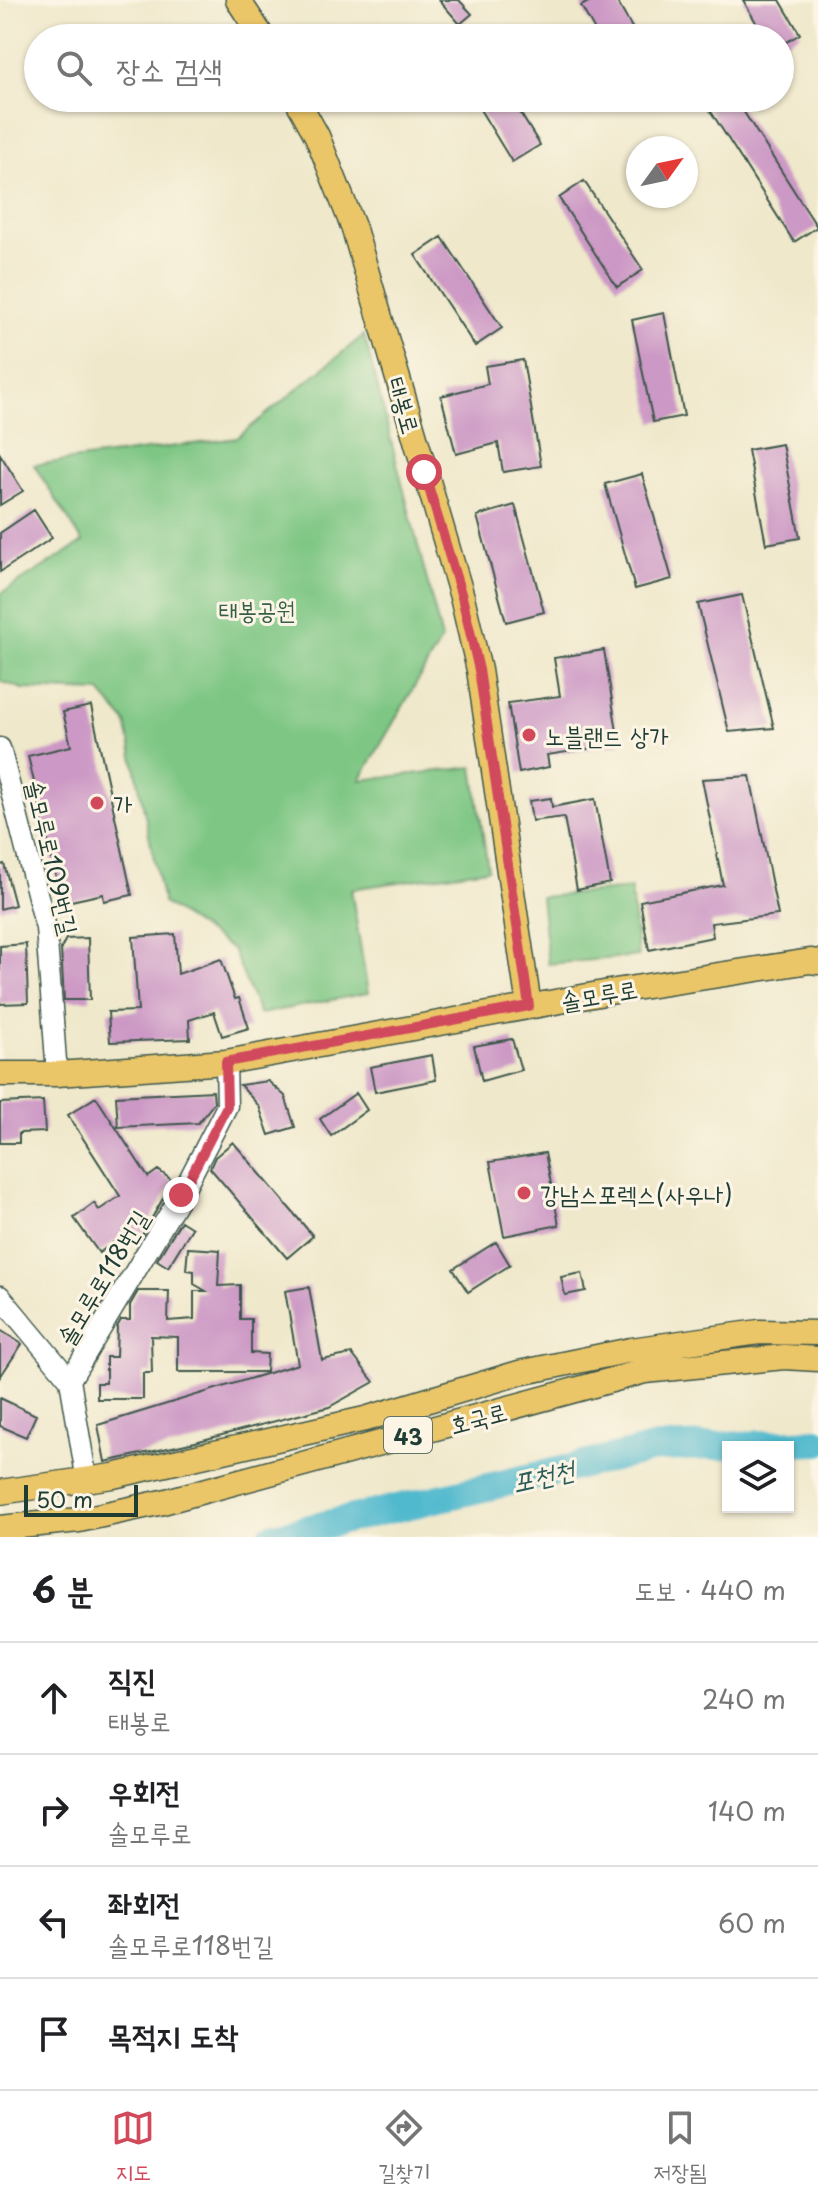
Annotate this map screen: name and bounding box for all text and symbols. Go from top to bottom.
search box [24,24,794,112]
icon: search [52,46,96,90]
text: 장소 검색 [116,46,222,91]
north arrow [626,136,698,208]
street label: 태봉로 [380,372,430,438]
route start [406,454,442,490]
park label: 태봉공원 [218,591,296,627]
place label: 노블랜드 상가 [545,717,669,753]
marker: 노블랜드 상가 [520,726,538,744]
street label: 솔모루로109번길 [18,776,88,938]
place label: 가 [113,785,132,821]
marker: 가 [88,794,106,812]
street label: 솔모루로 [558,970,640,1018]
place label: 강남스포렉스(사우나) [540,1175,733,1211]
route end [163,1177,199,1213]
marker: 강남스포렉스(사우나) [515,1184,533,1202]
street label: 솔모루로118번길 [47,1202,157,1352]
street label: 호국로 [445,1392,511,1442]
road number: 43 [384,1417,432,1453]
map controls [722,1441,794,1513]
button: layers [722,1441,794,1513]
water label: 포천천 [508,1448,581,1501]
scale bar [24,1481,138,1517]
text: 50 m [36,1482,93,1515]
text: 6 분 [32,1563,94,1615]
text: 도보 · 440 m [634,1570,786,1609]
text: 직진 [108,1656,156,1701]
icon: ahead [32,1676,76,1720]
text: 240 m [702,1679,786,1718]
text: 태봉로 [108,1701,171,1740]
text: 우회전 [108,1768,180,1813]
icon: right [32,1788,76,1832]
text: 140 m [708,1791,786,1830]
text: 솔모루로 [108,1813,192,1852]
text: 좌회전 [108,1880,180,1925]
icon: left [32,1900,76,1944]
text: 60 m [718,1903,786,1942]
text: 솔모루로118번길 [108,1925,273,1964]
icon: arrive [32,2012,76,2056]
text: 목적지 도착 [108,2012,238,2057]
tab: 지도 [111,2106,155,2187]
tab: 길찾기 [378,2106,431,2187]
tab: 저장됨 [654,2106,707,2187]

